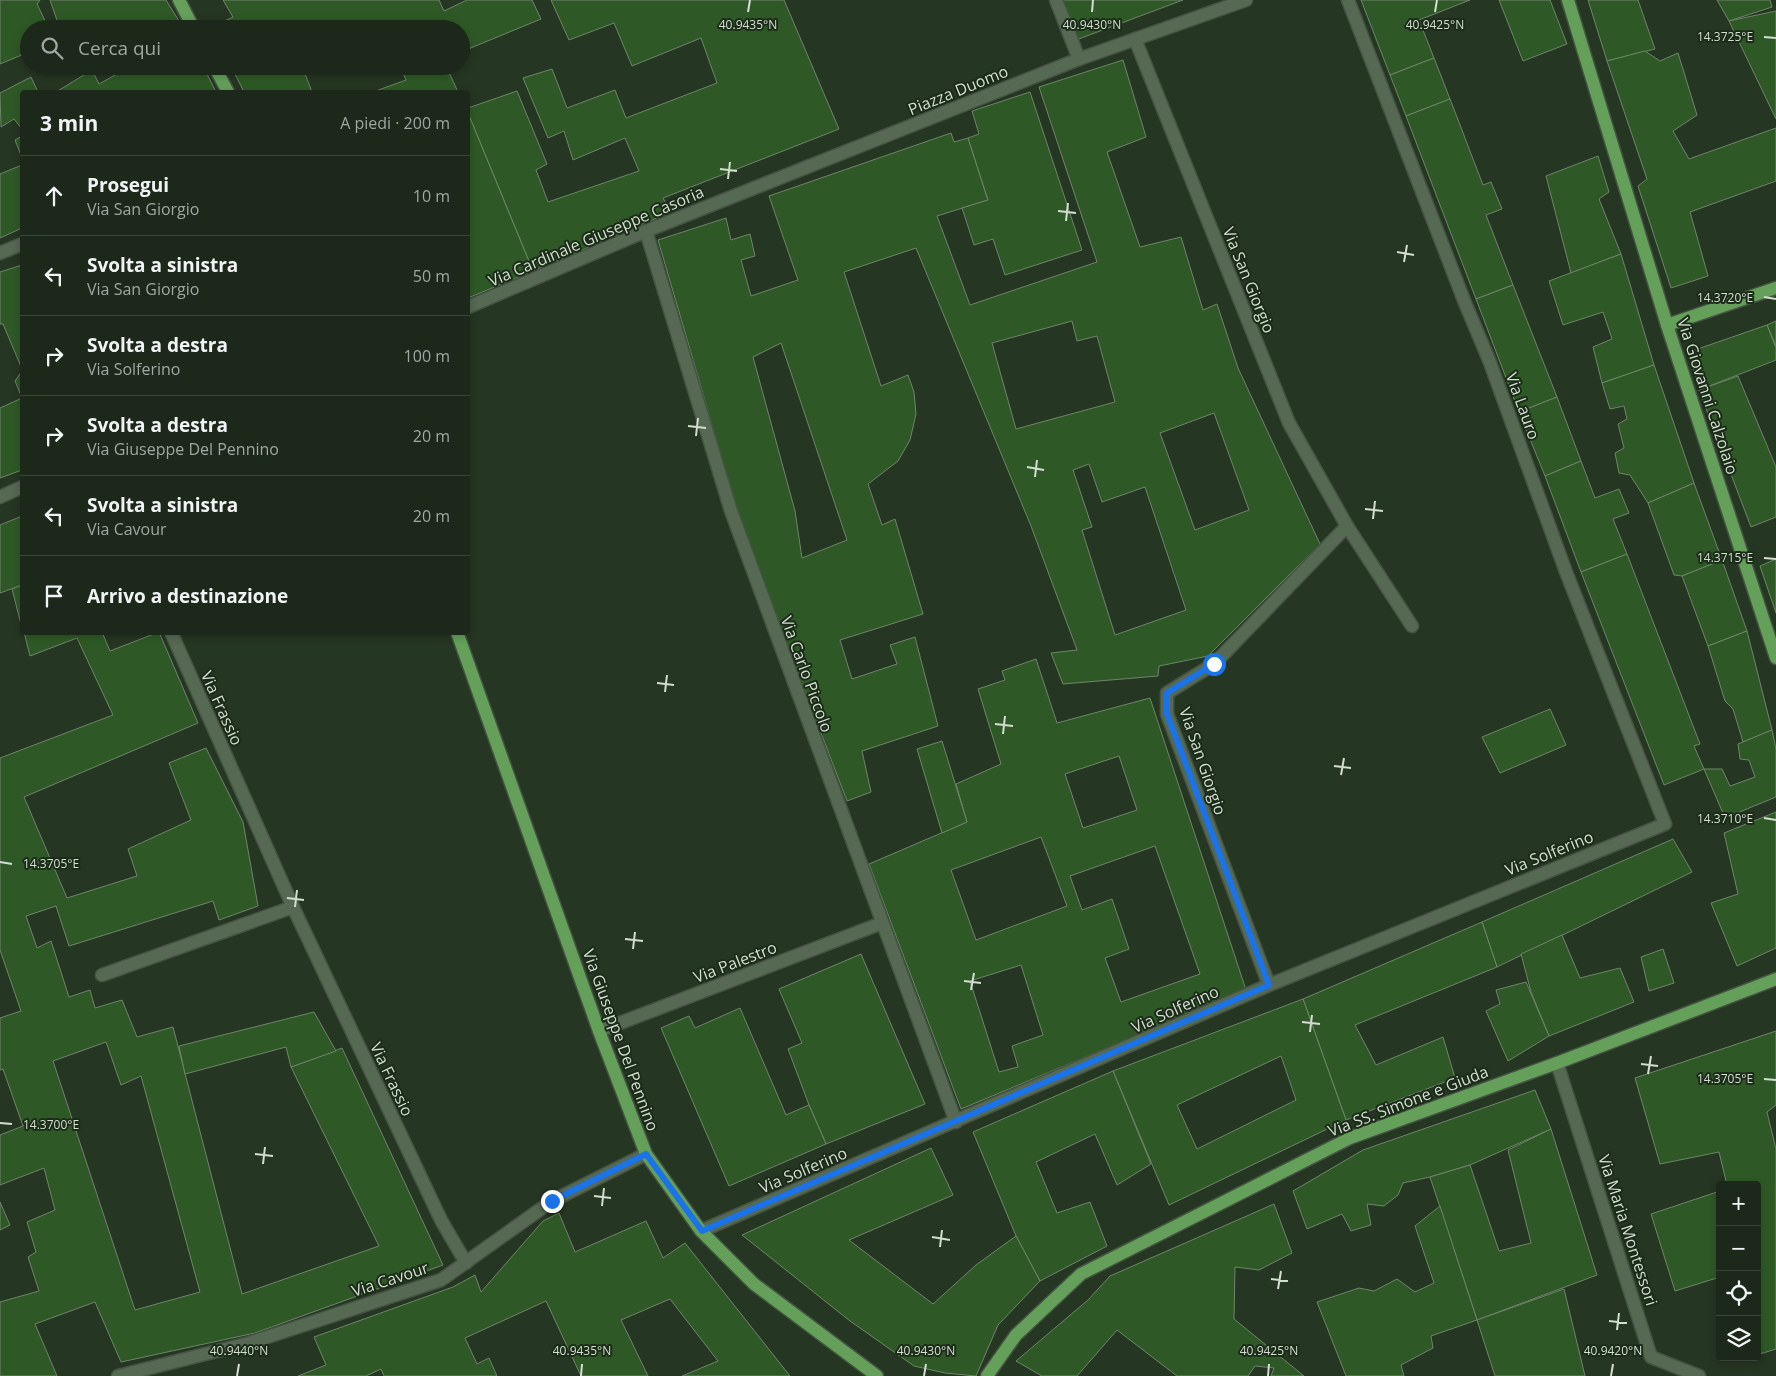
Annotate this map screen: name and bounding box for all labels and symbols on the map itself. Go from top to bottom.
text: 40.9435°N [719,16,777,33]
text: 40.9430°N [1063,16,1121,33]
text: 40.9425°N [1406,16,1464,33]
text: 14.3725°E [1697,28,1753,45]
street label: Piazza Duomo [905,60,1011,120]
street label: Via Cardinale Giuseppe Casoria [485,180,707,292]
street label: Via San Giorgio [1218,224,1280,336]
text: 14.3720°E [1697,289,1753,306]
street label: Via Giovanni Calzolaio [1672,315,1744,477]
street label: Via Lauro [1501,369,1545,443]
text: 14.3715°E [1697,549,1753,566]
street label: Via Carlo Piccolo [776,613,838,735]
route start [1203,653,1226,676]
street label: Via Frassio [196,667,248,749]
street label: Via San Giorgio [1174,704,1232,818]
text: 14.3710°E [1697,810,1753,827]
street label: Via Solferino [1502,825,1596,881]
text: 14.3705°E [23,855,79,872]
street label: Via Palestro [690,936,780,988]
street label: Via Giuseppe Del Pennino [578,946,664,1134]
street label: Via Solferino [1128,980,1222,1038]
street label: Via Frassio [365,1038,419,1120]
street label: Via SS. Simone e Giuda [1325,1060,1491,1142]
text: 14.3705°E [1697,1070,1753,1087]
text: 14.3700°E [23,1116,79,1133]
street label: Via Solferino [756,1142,850,1198]
street label: Via Maria Montessori [1593,1152,1663,1308]
route end [541,1190,564,1213]
street label: Via Cavour [349,1256,432,1302]
text: 40.9440°N [210,1342,268,1359]
text: 40.9435°N [553,1342,611,1359]
text: 40.9430°N [897,1342,955,1359]
text: 40.9425°N [1240,1342,1298,1359]
text: 40.9420°N [1584,1342,1642,1359]

